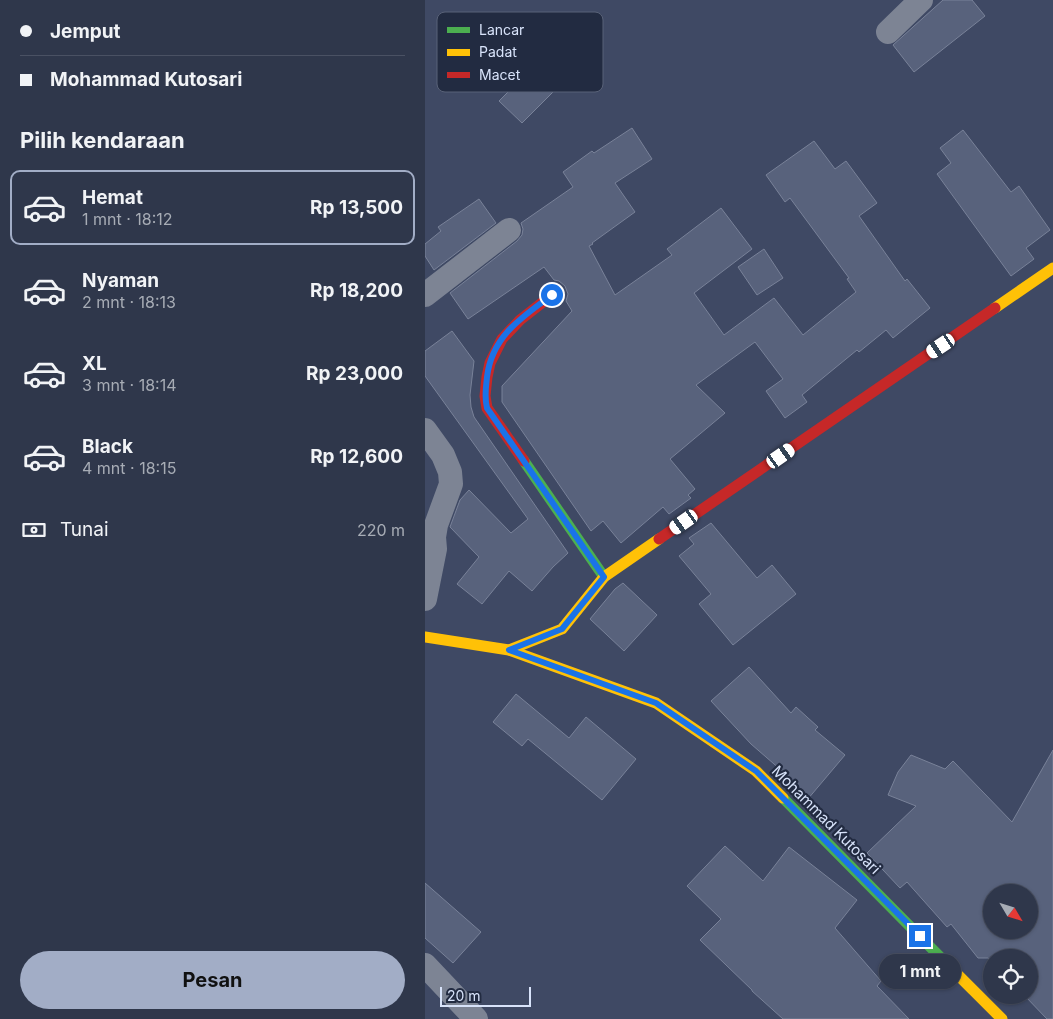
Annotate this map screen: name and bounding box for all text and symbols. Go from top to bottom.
legend [437,12,603,92]
text: Jemput [50,20,121,43]
text: Lancar [479,21,524,38]
text: Padat [479,43,517,60]
text: Macet [479,66,521,83]
text: Mohammad Kutosari [50,68,242,91]
text: Pilih kendaraan [20,127,185,153]
icon: car [22,185,67,230]
text: Hemat [82,186,143,209]
text: Rp 13,500 [310,196,403,219]
text: 1 mnt · 18:12 [82,209,173,229]
icon: car [22,268,67,313]
text: Nyaman [82,269,159,292]
text: Rp 18,200 [310,279,403,302]
route start [541,284,563,306]
text: 2 mnt · 18:13 [82,292,176,312]
car [924,331,957,361]
icon: car [22,351,67,396]
text: XL [82,352,107,375]
text: Rp 23,000 [306,362,403,385]
text: 3 mnt · 18:14 [82,375,177,395]
icon: car [22,434,67,479]
text: Black [82,435,133,458]
car [764,441,797,471]
text: Rp 12,600 [310,445,403,468]
text: 4 mnt · 18:15 [82,458,176,478]
car [667,507,700,537]
icon: cash [20,516,48,544]
text: Tunai [60,518,109,541]
text: 220 m [357,520,405,540]
street label: Mohammad Kutosari [768,761,885,878]
north arrow [983,884,1037,939]
map controls [983,884,1038,1004]
route end [909,925,931,947]
button: locate [983,949,1038,1004]
button: Pesan [20,951,405,1009]
callout: 1 mnt [879,954,961,988]
text: 1 mnt [899,961,941,981]
scale bar [440,984,531,1007]
text: 20 m [447,987,481,1004]

